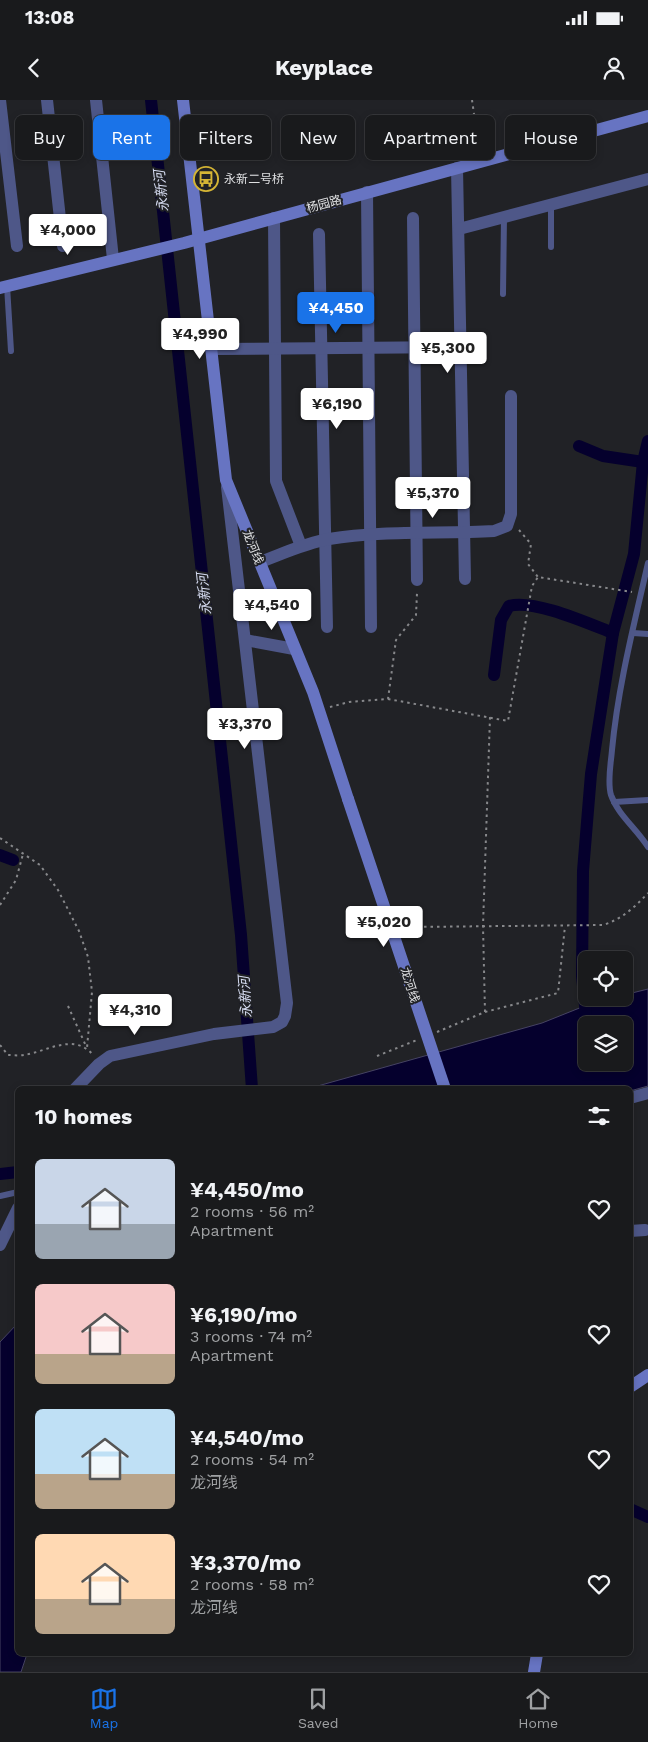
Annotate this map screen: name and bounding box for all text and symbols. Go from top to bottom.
text: 13:08 [25,6,74,29]
icon: back [20,54,48,82]
icon: person [600,54,628,82]
text: Keyplace [275,55,373,80]
chip: Buy [15,115,83,160]
chip: Rent [93,115,170,160]
chip: Filters [180,115,271,160]
chip: New [281,115,355,160]
chip: Apartment [365,115,495,160]
chip: House [505,115,596,160]
water label: 永新河 [151,166,171,213]
bus stop icon: 永新二号桥 [193,166,219,192]
place label: 永新二号桥 [224,172,284,186]
street label: 杨园路 [305,193,343,215]
pin: ¥4,000 [27,214,109,256]
text: ¥4,000 [40,220,96,239]
pin: ¥4,450 [295,292,377,334]
text: ¥4,450 [308,298,364,317]
pin: ¥4,990 [159,318,241,360]
text: ¥4,990 [172,324,228,343]
pin: ¥5,300 [407,332,489,374]
text: ¥5,300 [421,338,475,357]
pin: ¥6,190 [296,388,378,430]
text: ¥6,190 [312,394,362,413]
pin: ¥5,370 [392,476,474,519]
text: ¥5,370 [406,483,460,502]
street label: 龙河线 [240,528,266,566]
water label: 永新河 [194,569,214,616]
pin: ¥4,540 [231,588,313,631]
text: ¥4,540 [244,595,300,614]
pin: ¥3,370 [204,708,286,750]
text: ¥3,370 [218,714,272,733]
pin: ¥5,020 [343,906,425,948]
text: ¥5,020 [357,912,411,931]
map controls [578,951,633,1071]
button: locate [578,951,633,1006]
street label: 龙河线 [398,966,422,1004]
water label: 永新河 [235,973,254,1019]
pin: ¥4,310 [94,994,176,1036]
text: ¥4,310 [109,1000,161,1019]
button: layers [578,1016,633,1071]
icon: filters [585,1102,613,1130]
text: 10 homes [35,1104,132,1129]
text: ¥4,450/mo [190,1177,304,1202]
icon: home [75,1179,135,1239]
icon: heart [585,1195,613,1223]
text: 2 rooms · 56 m² [190,1202,314,1221]
text: Apartment [190,1221,273,1240]
text: ¥6,190/mo [190,1302,297,1327]
icon: home [75,1304,135,1364]
icon: heart [585,1320,613,1348]
text: 3 rooms · 74 m² [190,1327,312,1346]
text: Apartment [190,1346,273,1365]
text: ¥4,540/mo [190,1425,304,1450]
icon: home [75,1429,135,1489]
icon: heart [585,1445,613,1473]
text: 2 rooms · 54 m² [190,1450,314,1469]
text: 龙河线 [190,1473,238,1492]
text: ¥3,370/mo [190,1550,301,1575]
icon: home [75,1554,135,1614]
icon: heart [585,1570,613,1598]
text: 2 rooms · 58 m² [190,1575,314,1594]
text: 龙河线 [190,1598,238,1617]
tab: Map [90,1685,118,1731]
tab: Saved [298,1685,339,1731]
tab: Home [518,1685,558,1731]

